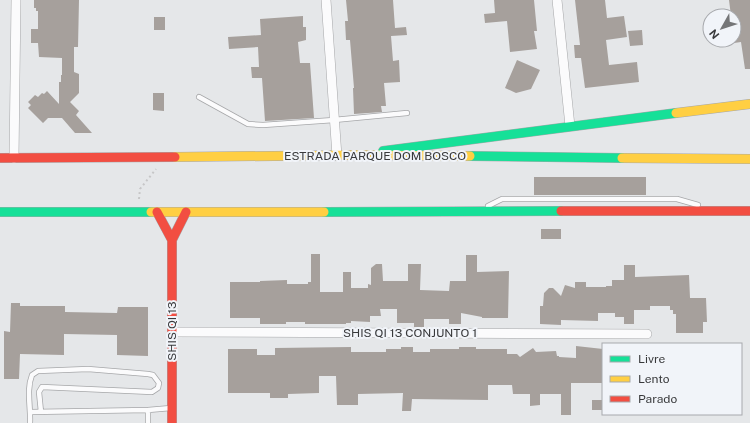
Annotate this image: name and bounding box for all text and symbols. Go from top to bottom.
north arrow [702,8,742,48]
text: N [707,27,722,41]
street label: ESTRADA PARQUE DOM BOSCO [284,149,466,163]
street label: SHIS QI 13 [165,301,179,361]
street label: SHIS QI 13 CONJUNTO 1 [343,326,477,340]
legend [602,343,742,415]
text: Livre [638,352,666,366]
text: Lento [638,372,670,386]
text: Parado [638,392,677,406]

